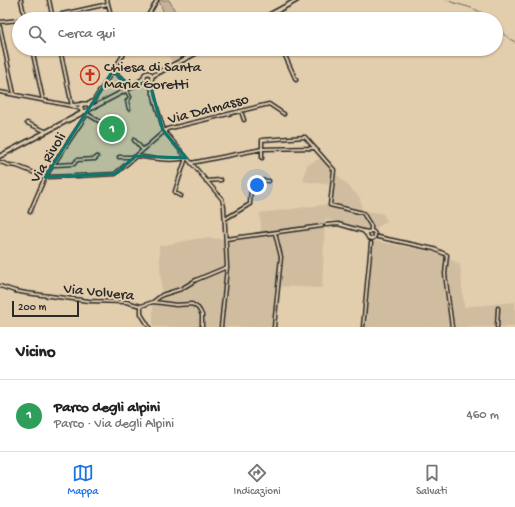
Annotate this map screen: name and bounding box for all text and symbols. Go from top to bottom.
search box [12,12,503,56]
icon: search [26,23,48,45]
text: Cerca qui [58,25,115,43]
place label: Chiesa di Santa Maria Goretti [104,59,202,94]
church icon: Chiesa di Santa Maria Goretti [79,64,101,86]
street label: Via Dalmasso [165,90,251,130]
pin: 1 [99,114,125,144]
street label: Via Rivoli [26,130,71,187]
your location [247,175,267,195]
street label: Via Volvera [62,280,136,306]
scale bar [12,299,79,318]
text: 200 m [18,302,46,314]
text: Vicino [16,343,56,363]
text: Parco degli alpini [54,399,160,417]
text: 1 [26,408,32,423]
text: 460 m [467,408,499,423]
text: Parco · Via degli Alpini [54,417,174,432]
tab: Mappa [68,462,98,498]
tab: Indicazioni [234,462,281,498]
tab: Salvati [416,462,447,498]

